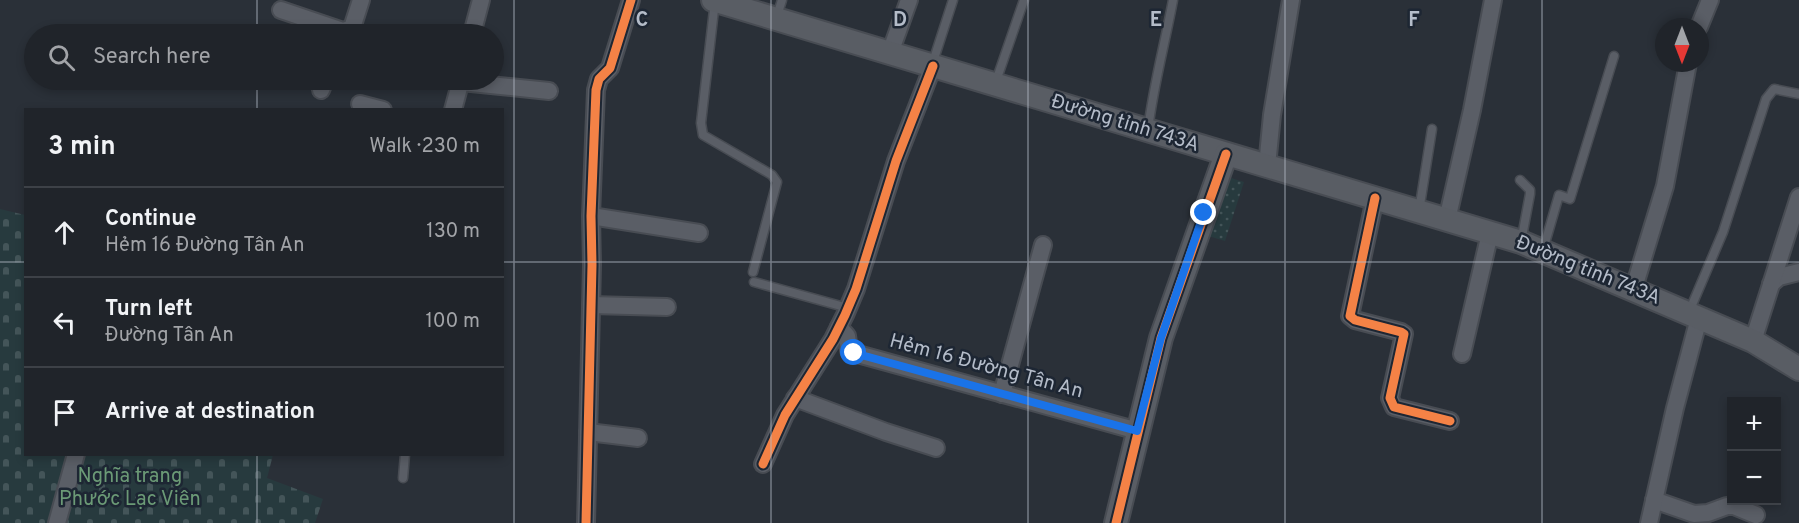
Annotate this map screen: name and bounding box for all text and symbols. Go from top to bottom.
text: C [636,8,648,34]
text: D [893,8,907,34]
text: E [1150,8,1162,34]
text: F [1408,8,1420,34]
north arrow [1655,18,1709,72]
search box [24,24,504,90]
icon: search [45,41,78,74]
text: Search here [93,44,211,71]
street label: Đường tỉnh 743A [1048,89,1202,159]
text: 3 min [48,131,116,164]
text: Walk · 230 m [369,134,480,160]
route end [1190,199,1216,225]
text: Continue [105,206,196,233]
icon: ahead [48,216,81,249]
text: 130 m [426,219,480,245]
street label: Đường tỉnh 743A [1512,230,1664,312]
text: Hẻm 16 Đường Tân An [105,233,304,259]
text: Turn left [105,296,193,323]
icon: left [48,306,81,339]
text: 100 m [425,309,480,335]
text: Đường Tân An [105,323,234,349]
street label: Hẻm 16 Đường Tân An [886,329,1086,405]
route start [840,339,866,365]
icon: arrive [48,396,81,429]
map controls [1727,397,1781,505]
button: + [1727,397,1781,451]
text: Arrive at destination [105,399,315,426]
button: − [1727,451,1781,505]
park label: Nghĩa trang Phước Lạc Viên [59,464,201,513]

